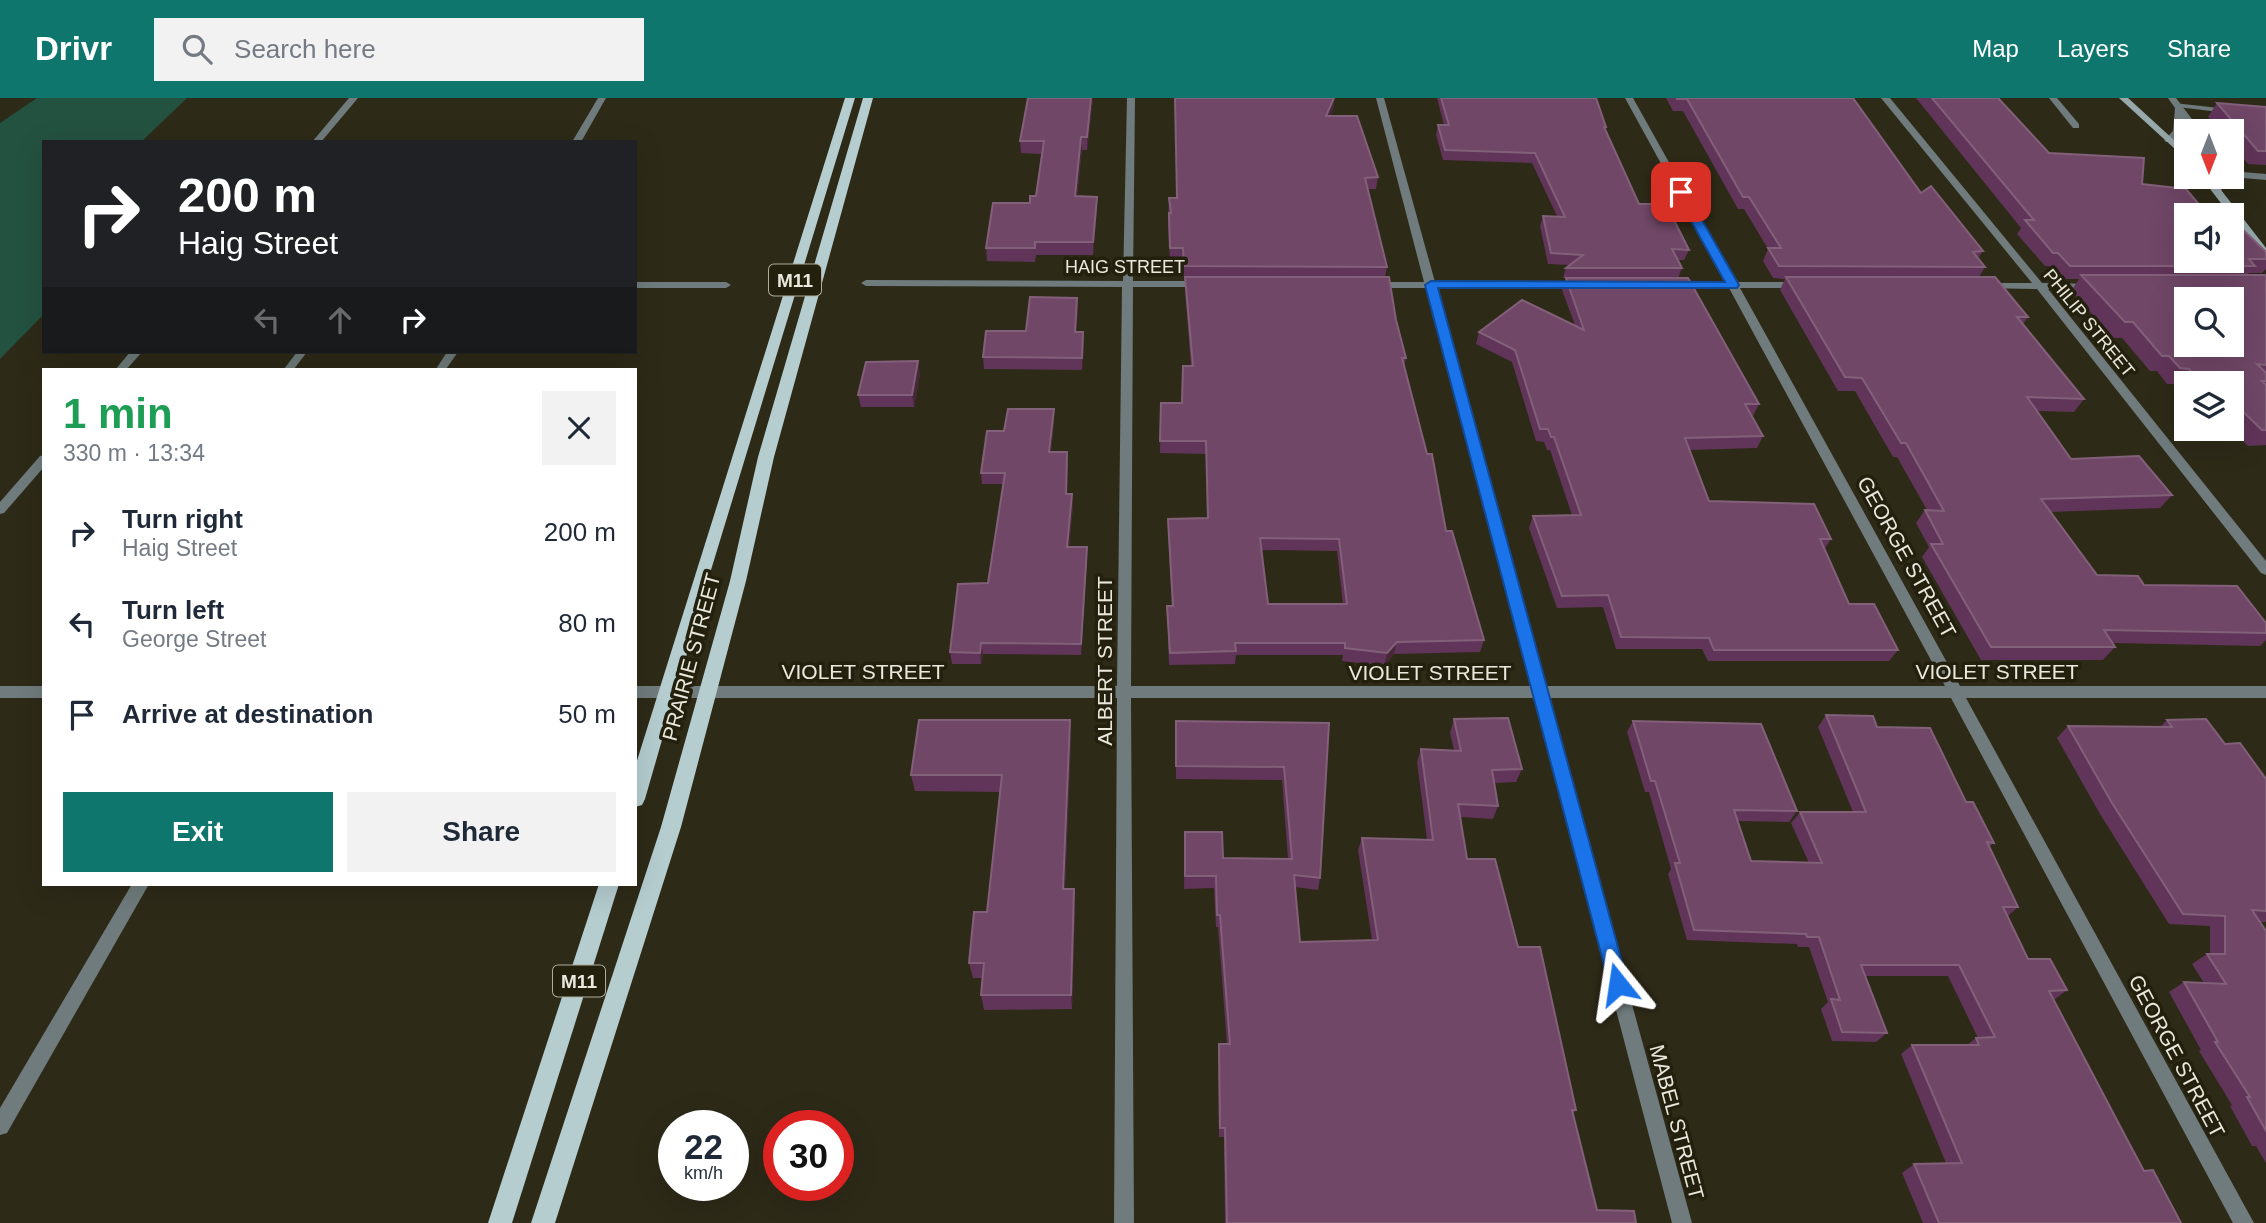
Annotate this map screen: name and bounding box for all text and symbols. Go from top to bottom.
search box [154,18,644,81]
text: Drivr [35,30,112,67]
icon: search [178,30,216,68]
text: Search here [234,34,376,64]
text: Map [1972,35,2019,62]
text: Layers [2057,35,2129,62]
text: Share [2167,35,2231,62]
north arrow [2174,119,2244,189]
map controls [2174,119,2244,441]
pin [1651,162,1711,222]
icon: right [63,168,154,259]
text: 200 m [178,168,317,222]
icon: arrive [1662,173,1700,211]
button: sound [2174,203,2244,273]
text: Haig Street [178,225,338,261]
street label: HAIG STREET [1065,257,1185,277]
road number: M11 [769,264,821,296]
street label: PHILIP STREET [2039,265,2139,381]
button: search [2174,287,2244,357]
icon: left [248,301,286,339]
icon: ahead [321,301,359,339]
icon: right [394,301,432,339]
button: layers [2174,371,2244,441]
text: 1 min [63,390,173,437]
button: close [542,391,616,465]
text: 330 m · 13:34 [63,440,205,466]
street label: GEORGE STREET [1853,472,1961,642]
text: Turn right [122,504,243,534]
icon: right [63,514,101,552]
text: 200 m [544,517,616,547]
text: Haig Street [122,535,237,561]
street label: PRAIRIE STREET [658,570,725,743]
street label: ALBERT STREET [1093,576,1116,746]
text: Turn left [122,595,224,625]
icon: left [63,605,101,643]
text: 80 m [558,608,616,638]
text: George Street [122,626,266,652]
street label: VIOLET STREET [782,660,945,683]
street label: VIOLET STREET [1916,660,2079,683]
street label: VIOLET STREET [1349,661,1512,684]
icon: arrive [63,696,101,734]
text: Arrive at destination [122,699,373,729]
text: 50 m [558,699,616,729]
button: Exit [63,792,333,872]
button: Share [347,792,616,872]
position arrow [1581,947,1655,1021]
road number: M11 [553,966,605,996]
street label: GEORGE STREET [2124,971,2230,1141]
street label: MABEL STREET [1645,1042,1709,1202]
speed limit sign: 30 [763,1110,854,1201]
text: 22 [684,1127,723,1166]
text: km/h [684,1163,723,1183]

